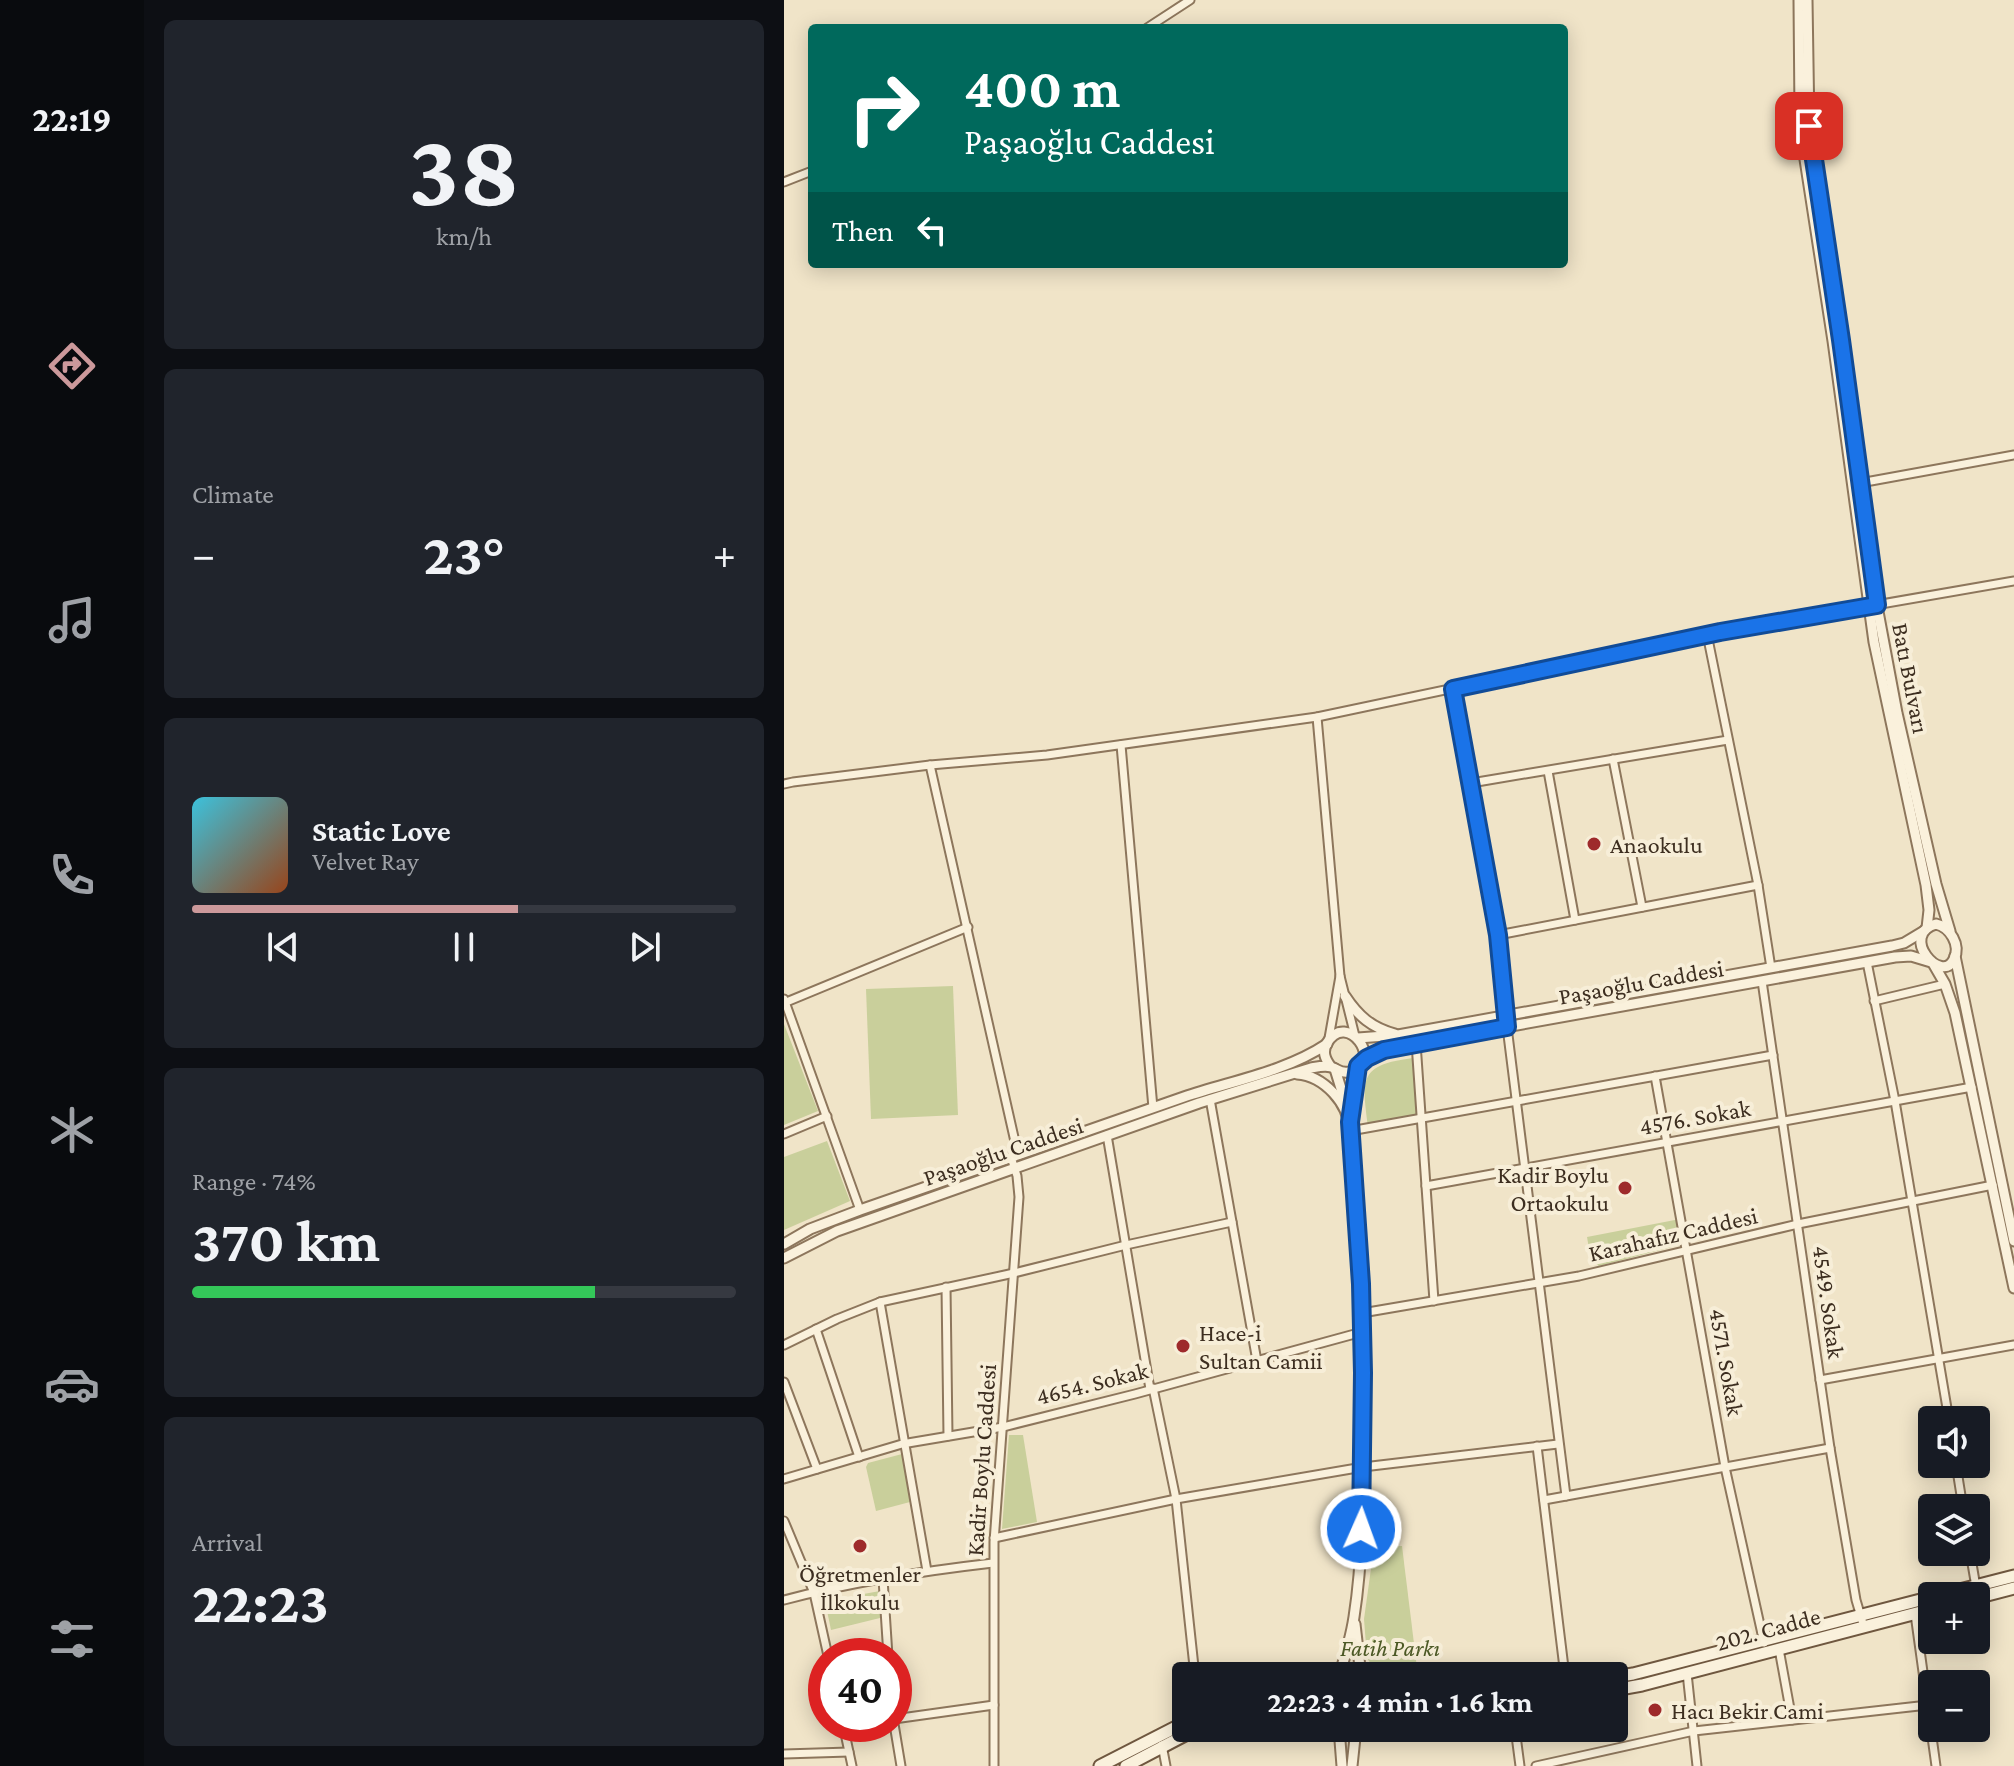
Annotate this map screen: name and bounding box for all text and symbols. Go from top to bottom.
icon: right [832,56,936,160]
text: 400 m [964,57,1120,119]
pin [1775,92,1843,160]
text: 22:19 [32,99,112,139]
icon: arrive [1787,104,1831,148]
text: 38 [408,112,520,227]
text: Paşaoğlu Caddesi [964,122,1215,162]
icon: left [910,208,954,252]
text: Then [832,214,894,247]
text: km/h [436,222,492,251]
icon: directions [44,338,100,394]
text: Climate [192,480,274,509]
text: 23° [423,520,505,587]
text: − [192,530,215,578]
text: + [713,530,736,578]
icon: music [44,592,100,648]
street label: Batı Bulvarı [1887,620,1935,736]
text: Static Love [312,814,451,847]
place label: Anaokulu [1610,831,1703,858]
marker: Anaokulu [1585,835,1603,853]
icon: phone [44,847,100,903]
text: Velvet Ray [312,847,419,876]
icon: previous [261,925,305,969]
icon: pause [442,925,486,969]
icon: next [623,925,667,969]
street label: Paşaoğlu Caddesi [1556,954,1726,1010]
street label: 4576. Sokak [1637,1094,1753,1140]
icon: climate [44,1102,100,1158]
street label: Paşaoğlu Caddesi [920,1111,1086,1191]
place label: Kadir Boylu Ortaokulu [1497,1161,1609,1216]
text: Range · 74% [192,1167,316,1196]
marker: Kadir Boylu Ortaokulu [1616,1179,1634,1197]
street label: Karahafız Caddesi [1586,1201,1760,1267]
text: 370 km [192,1207,380,1274]
street label: 4549. Sokak [1808,1244,1850,1361]
street label: 4571. Sokak [1704,1306,1750,1418]
place label: Hace-i Sultan Camii [1199,1319,1323,1374]
marker: Hace-i Sultan Camii [1174,1337,1192,1355]
icon: car [44,1356,100,1412]
street label: 4654. Sokak [1033,1356,1151,1410]
street label: Kadir Boylu Caddesi [961,1363,1001,1557]
map controls [1918,1406,1990,1742]
button: sound [1918,1406,1990,1478]
position arrow [1319,1487,1403,1571]
button: layers [1918,1494,1990,1566]
text: Arrival [192,1528,263,1557]
marker: Öğretmenler İlkokulu [851,1537,869,1555]
place label: Öğretmenler İlkokulu [799,1560,922,1615]
text: 22:23 [192,1568,329,1635]
button: + [1918,1582,1990,1654]
street label: 202. Cadde [1713,1602,1823,1656]
icon: filters [44,1611,100,1667]
park label: Fatih Parkı [1340,1634,1440,1661]
speed limit sign: 40 [808,1638,912,1742]
button: − [1918,1670,1990,1742]
text: 22:23 · 4 min · 1.6 km [1267,1685,1533,1718]
place label: Hacı Bekir Cami [1671,1697,1824,1724]
marker: Hacı Bekir Cami [1646,1701,1664,1719]

